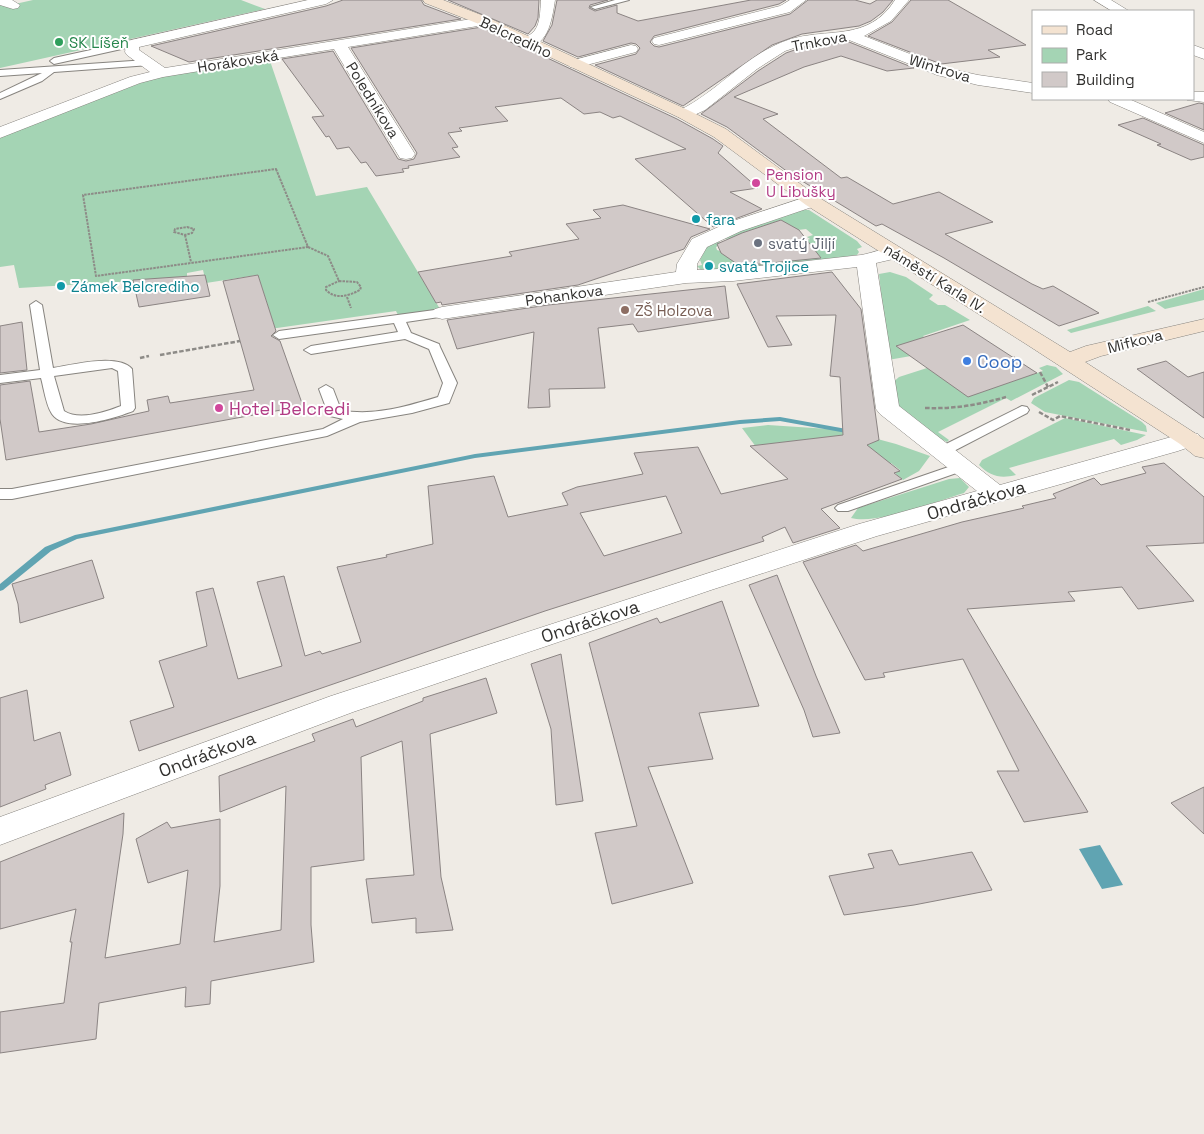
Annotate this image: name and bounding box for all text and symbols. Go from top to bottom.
legend [1032,10,1194,100]
street label: Belcrediho [477,12,555,62]
text: Road [1076,20,1113,39]
street label: Trnkova [790,26,848,56]
place label: SK Líšeň [69,33,129,52]
marker: SK Líšeň [53,36,65,48]
street label: Horákovská [196,45,280,77]
text: Park [1076,45,1107,64]
street label: Wintrova [907,50,974,86]
street label: Poledníkova [342,58,404,142]
text: Building [1076,70,1135,89]
place label: Pension U Libušky [766,165,836,201]
marker: Pension U Libušky [750,177,762,189]
place label: fara [706,210,736,229]
marker: fara [690,213,702,225]
place label: svatý Jiljí [768,234,836,253]
marker: svatý Jiljí [752,237,764,249]
street label: náměstí Karla IV. [880,239,990,317]
place label: svatá Trojice [719,257,809,276]
marker: svatá Trojice [703,260,715,272]
place label: Zámek Belcrediho [71,277,200,296]
marker: Zámek Belcrediho [55,280,67,292]
street label: Pohankova [524,280,604,310]
place label: ZŠ Holzova [635,301,713,320]
marker: ZŠ Holzova [619,304,631,316]
street label: Mifkova [1105,325,1165,357]
place label: Coop [977,350,1022,373]
marker: Coop [961,355,973,367]
place label: Hotel Belcredi [229,397,350,420]
marker: Hotel Belcredi [213,402,225,414]
street label: Ondráčkova [924,475,1028,525]
street label: Ondráčkova [538,594,642,648]
street label: Ondráčkova [155,726,259,782]

